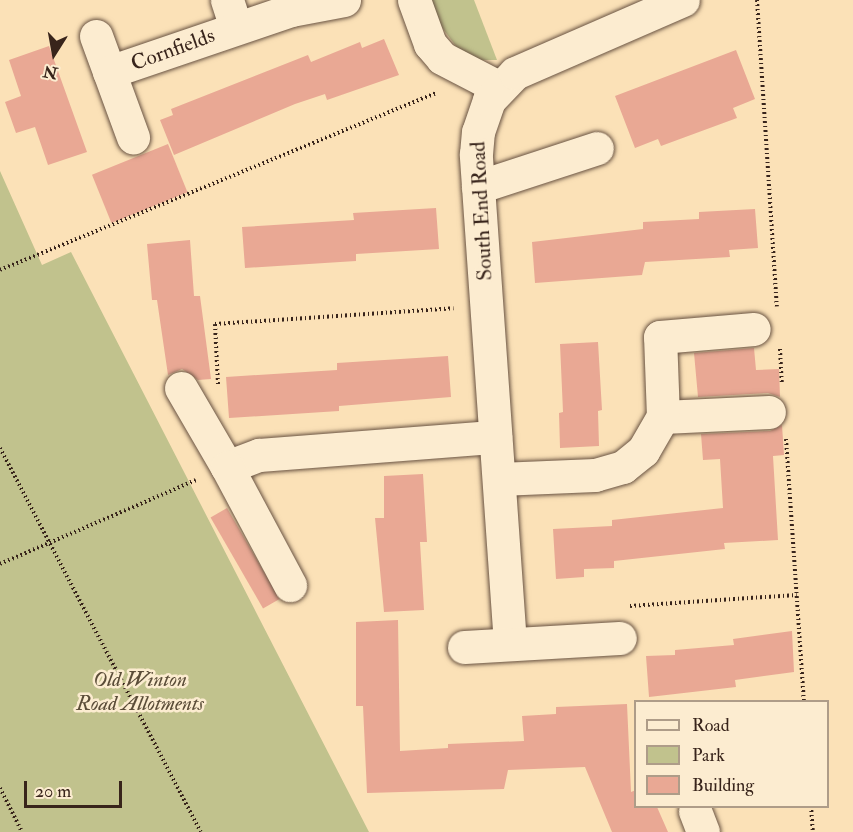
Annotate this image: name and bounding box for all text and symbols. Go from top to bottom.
street label: Cornfields [128,23,218,77]
north arrow [24,24,84,84]
text: N [42,60,60,83]
street label: South End Road [466,141,498,281]
park label: Old Winton Road Allotments [76,667,204,717]
legend [634,700,829,808]
text: Road [692,714,730,737]
text: Park [692,744,725,767]
scale bar [27,769,124,807]
text: Building [692,774,754,797]
text: 20 m [35,780,71,803]

